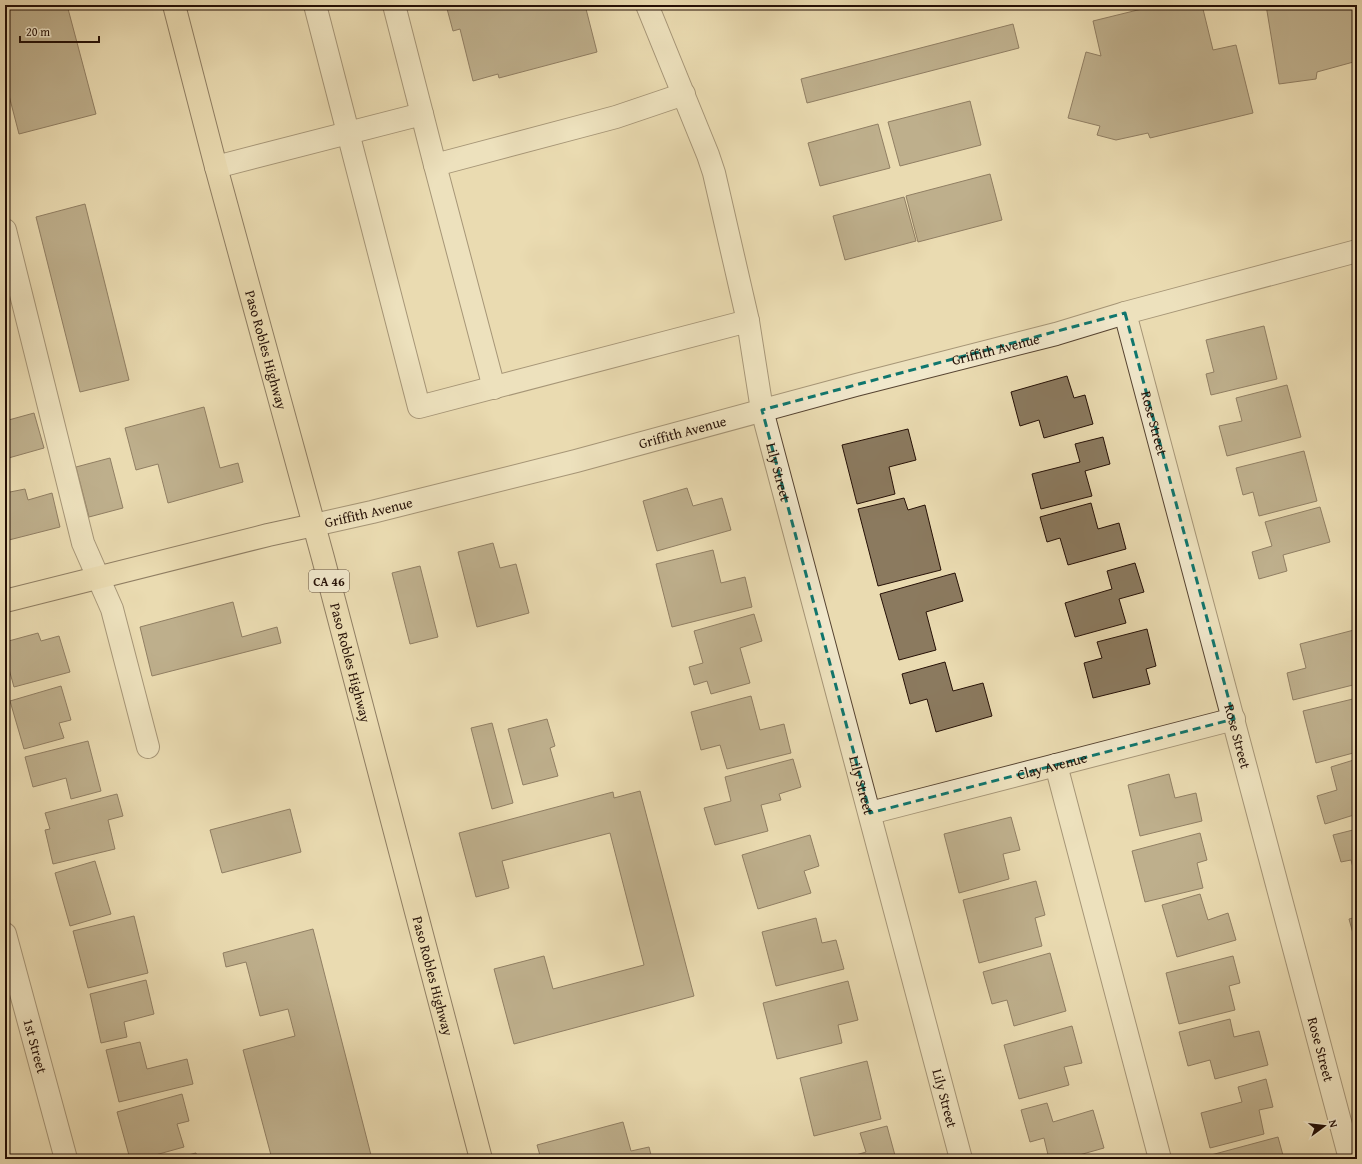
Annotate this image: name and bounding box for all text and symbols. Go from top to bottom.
scale bar [20,18,99,44]
text: 20 m [26,23,50,40]
street label: Paso Robles Highway [240,288,292,412]
street label: Griffith Avenue [950,328,1042,370]
street label: Rose Street [1136,389,1172,458]
street label: Griffith Avenue [636,411,729,454]
street label: Lily Street [761,440,796,504]
street label: Griffith Avenue [323,492,415,532]
road number: CA 46 [309,570,349,592]
street label: Paso Robles Highway [325,601,376,725]
street label: Rose Street [1219,702,1256,771]
street label: Clay Avenue [1015,747,1089,785]
street label: Lily Street [844,753,879,817]
street label: Paso Robles Highway [408,914,458,1038]
street label: Rose Street [1303,1015,1339,1084]
street label: 1st Street [18,1016,52,1076]
street label: Lily Street [927,1067,962,1130]
north arrow [1304,1106,1344,1146]
text: N [1325,1118,1343,1130]

